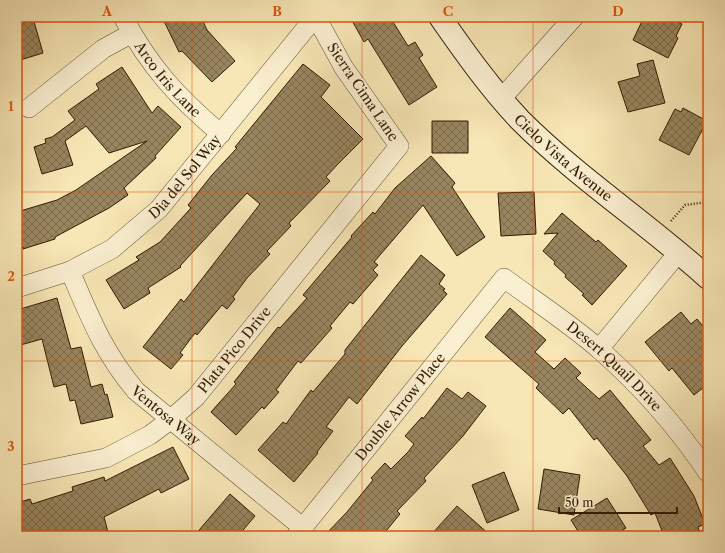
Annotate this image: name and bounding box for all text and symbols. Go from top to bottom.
text: A [101,3,113,19]
text: B [272,3,282,19]
text: C [443,3,453,19]
text: D [612,3,624,19]
street label: Arco Iris Lane [130,37,205,121]
street label: Sierra Cima Lane [323,39,403,145]
text: 1 [8,98,14,114]
street label: Cielo Vista Avenue [510,110,616,205]
street label: Dia del Sol Way [145,131,225,223]
text: 2 [7,268,15,284]
street label: Plata Pico Drive [194,303,275,397]
street label: Desert Quail Drive [563,317,666,415]
street label: Double Arrow Place [351,349,449,464]
street label: Ventosa Way [127,381,204,449]
text: 3 [7,438,15,454]
scale bar [559,489,677,515]
text: 50 m [565,495,594,510]

